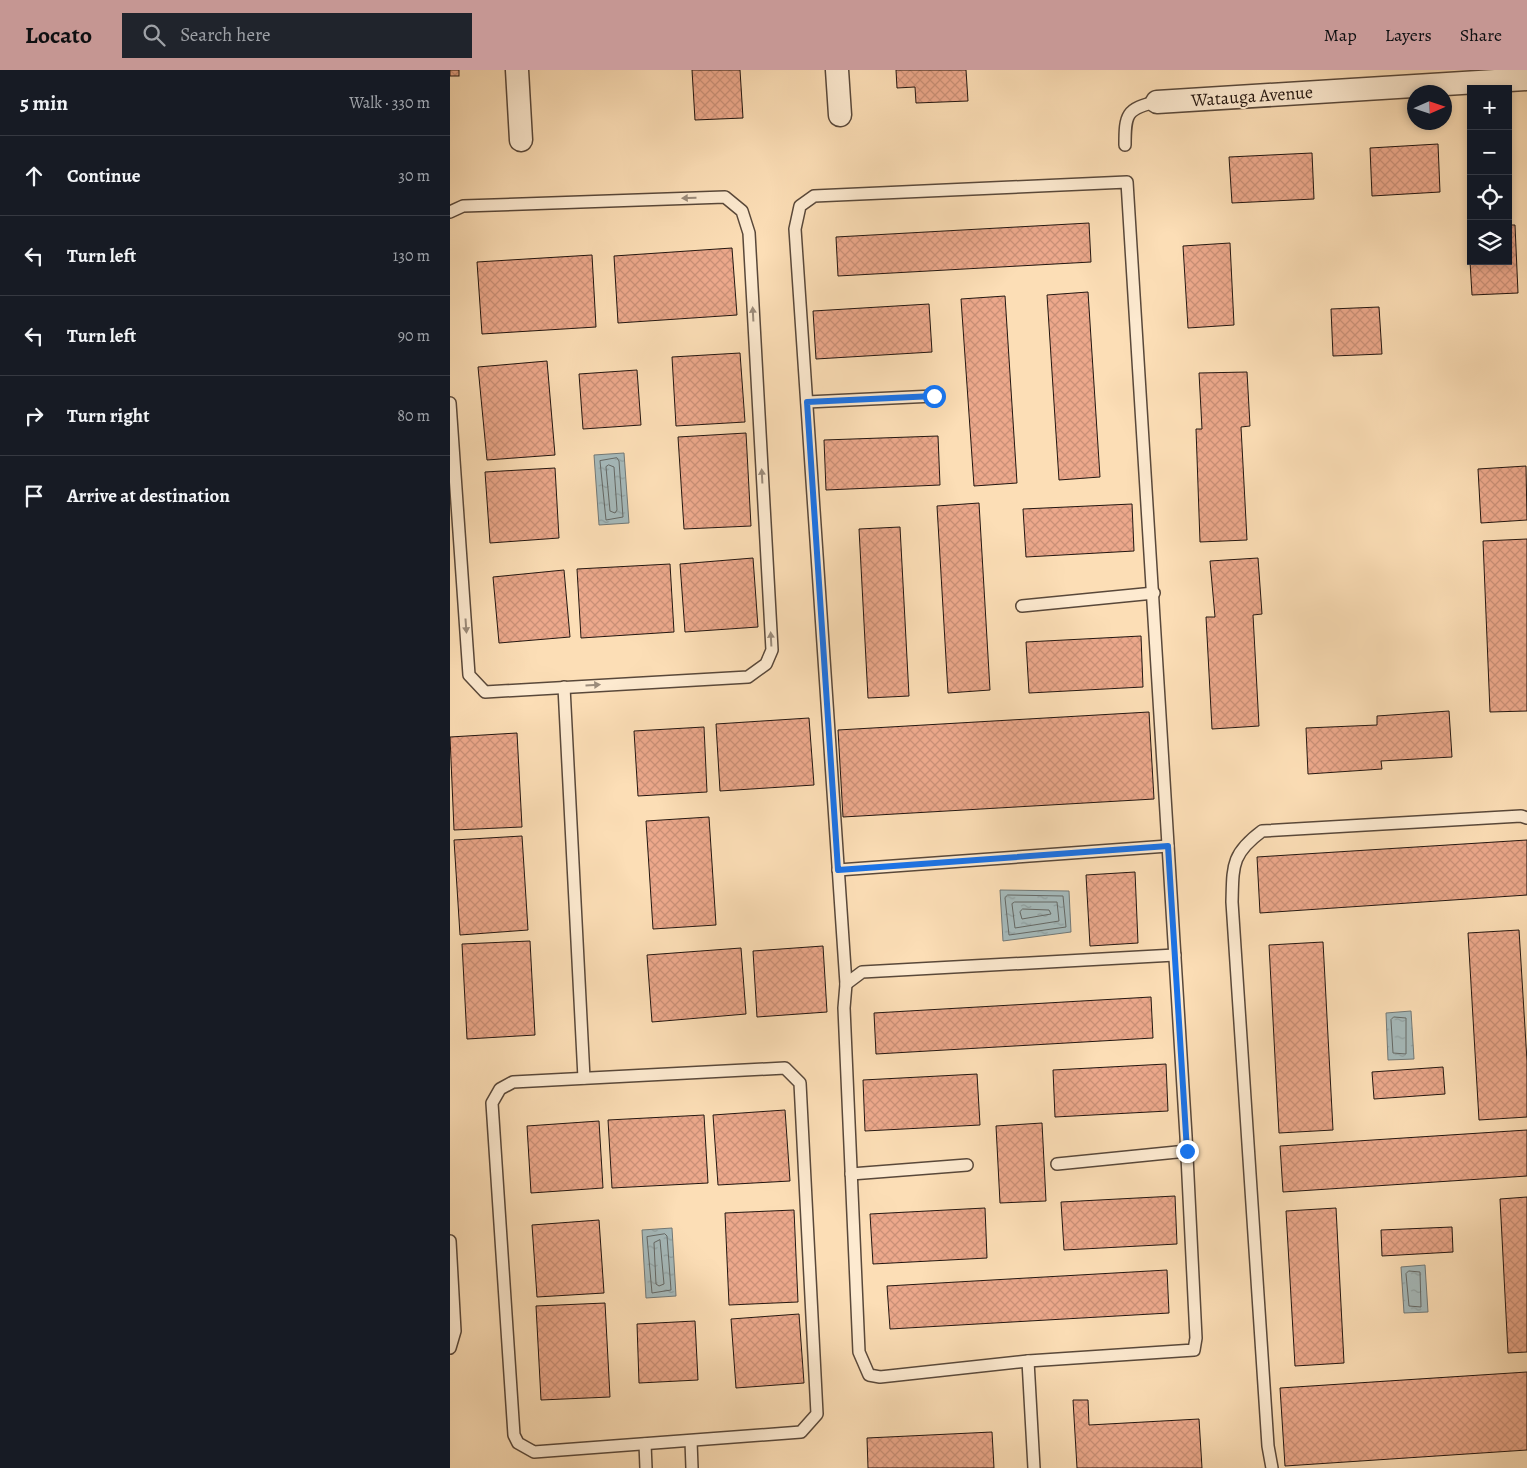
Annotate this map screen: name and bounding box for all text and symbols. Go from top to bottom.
search box [122,13,472,58]
text: Locato [25,19,92,51]
icon: search [140,21,168,49]
text: Search here [180,22,271,48]
text: Map [1324,23,1357,47]
text: Layers [1385,23,1432,47]
text: Share [1460,23,1502,47]
street label: Watauga Avenue [1189,80,1314,112]
north arrow [1407,85,1452,130]
map controls [1467,85,1512,265]
button: + [1467,85,1512,130]
text: 5 min [20,89,68,117]
text: Walk · 330 m [349,92,430,114]
button: − [1467,130,1512,175]
icon: ahead [20,162,48,190]
text: Continue [67,163,141,189]
text: 30 m [398,165,430,187]
button: locate [1467,175,1512,220]
one-way arrow [681,194,697,202]
button: layers [1467,220,1512,265]
icon: left [20,242,48,270]
text: Turn left [67,243,136,269]
text: 130 m [393,245,430,267]
one-way arrow [749,306,757,322]
icon: left [20,322,48,350]
text: Turn left [67,323,136,349]
text: 90 m [398,325,430,347]
route start [923,385,946,408]
icon: right [20,402,48,430]
text: Turn right [67,403,149,429]
text: 80 m [397,405,430,427]
one-way arrow [758,468,766,484]
icon: arrive [20,482,48,510]
text: Arrive at destination [67,483,230,509]
one-way arrow [462,618,470,634]
one-way arrow [767,630,775,646]
one-way arrow [585,681,601,689]
route end [1176,1140,1199,1163]

